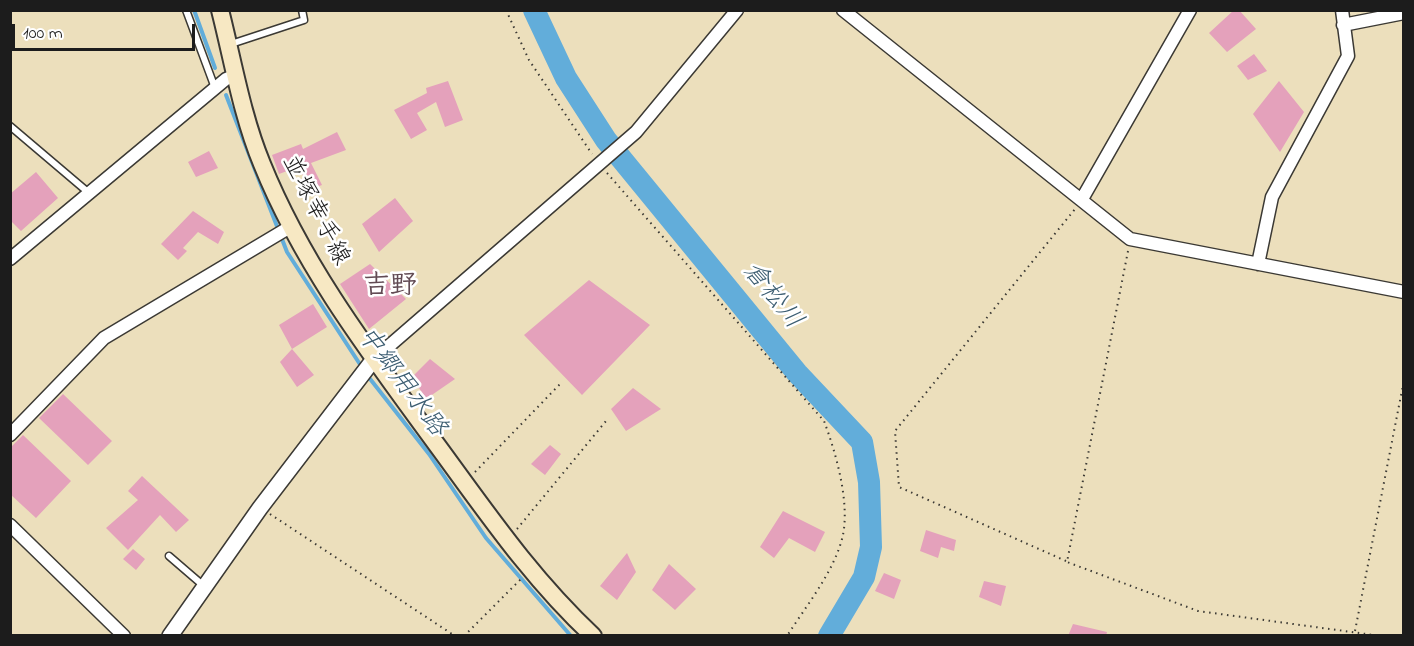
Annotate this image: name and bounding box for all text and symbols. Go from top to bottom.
scale bar [15,12,198,50]
text: 100 m [23,21,63,47]
street label: 並塚幸手線 [274,151,354,271]
water label: 倉松川 [734,257,808,337]
district label: 吉野 [363,273,417,305]
water label: 中郷用水路 [348,322,452,444]

